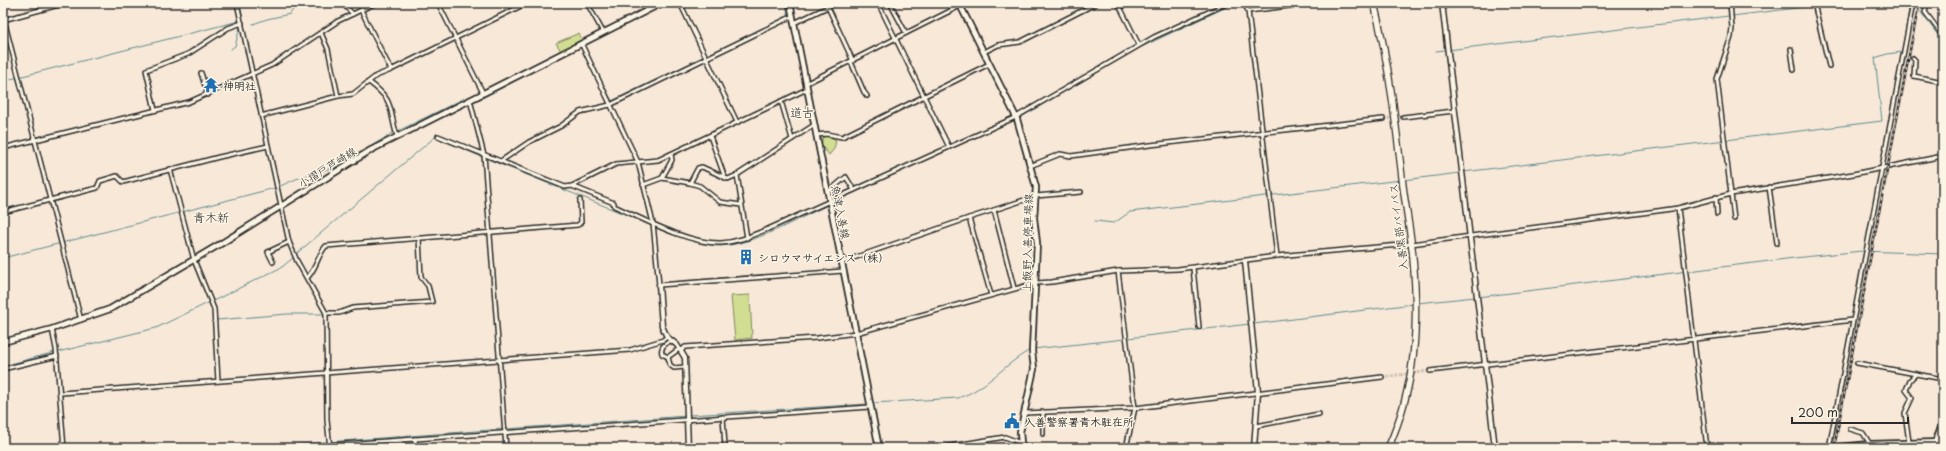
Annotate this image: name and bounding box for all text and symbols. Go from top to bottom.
temple icon: 神明社 [202,76,220,94]
place label: 神明社 [223,77,256,94]
district label: 道古 [790,103,814,121]
street label: 小摺戸芦崎線 [295,142,359,192]
street label: 入善黒部バイパス [1384,182,1412,272]
street label: 魚津入善線 [827,183,855,241]
street label: 上飯野入善停車場線 [1018,193,1036,293]
district label: 青木新 [193,208,229,226]
building icon: シロウマサイエンス（株） [737,248,755,266]
place label: シロウマサイエンス（株） [758,249,889,266]
scale bar [1792,399,1908,425]
text: 200 m [1798,403,1838,421]
public building icon: 入善警察署青木駐在所 [1003,412,1021,430]
place label: 入善警察署青木駐在所 [1024,413,1134,430]

